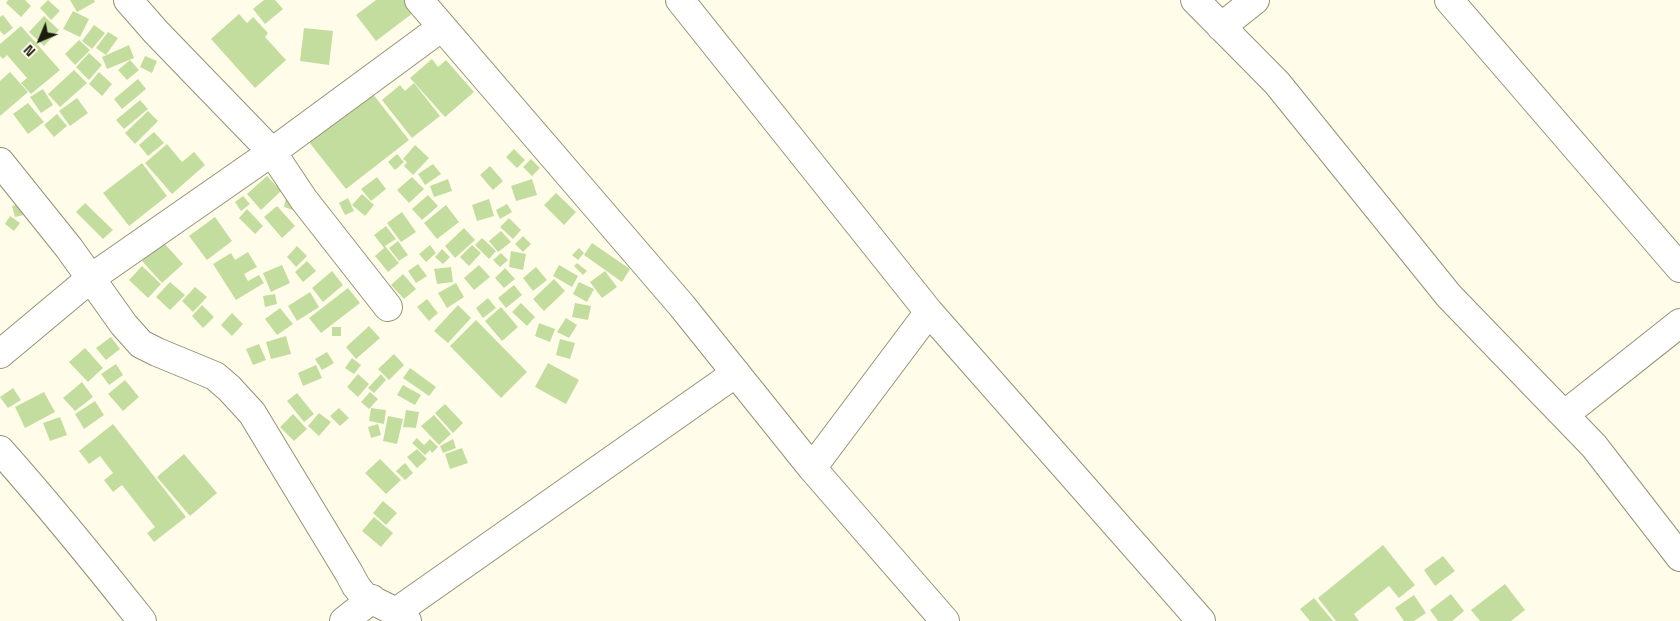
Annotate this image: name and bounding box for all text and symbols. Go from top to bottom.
north arrow [15,15,65,65]
text: N [20,41,39,60]

